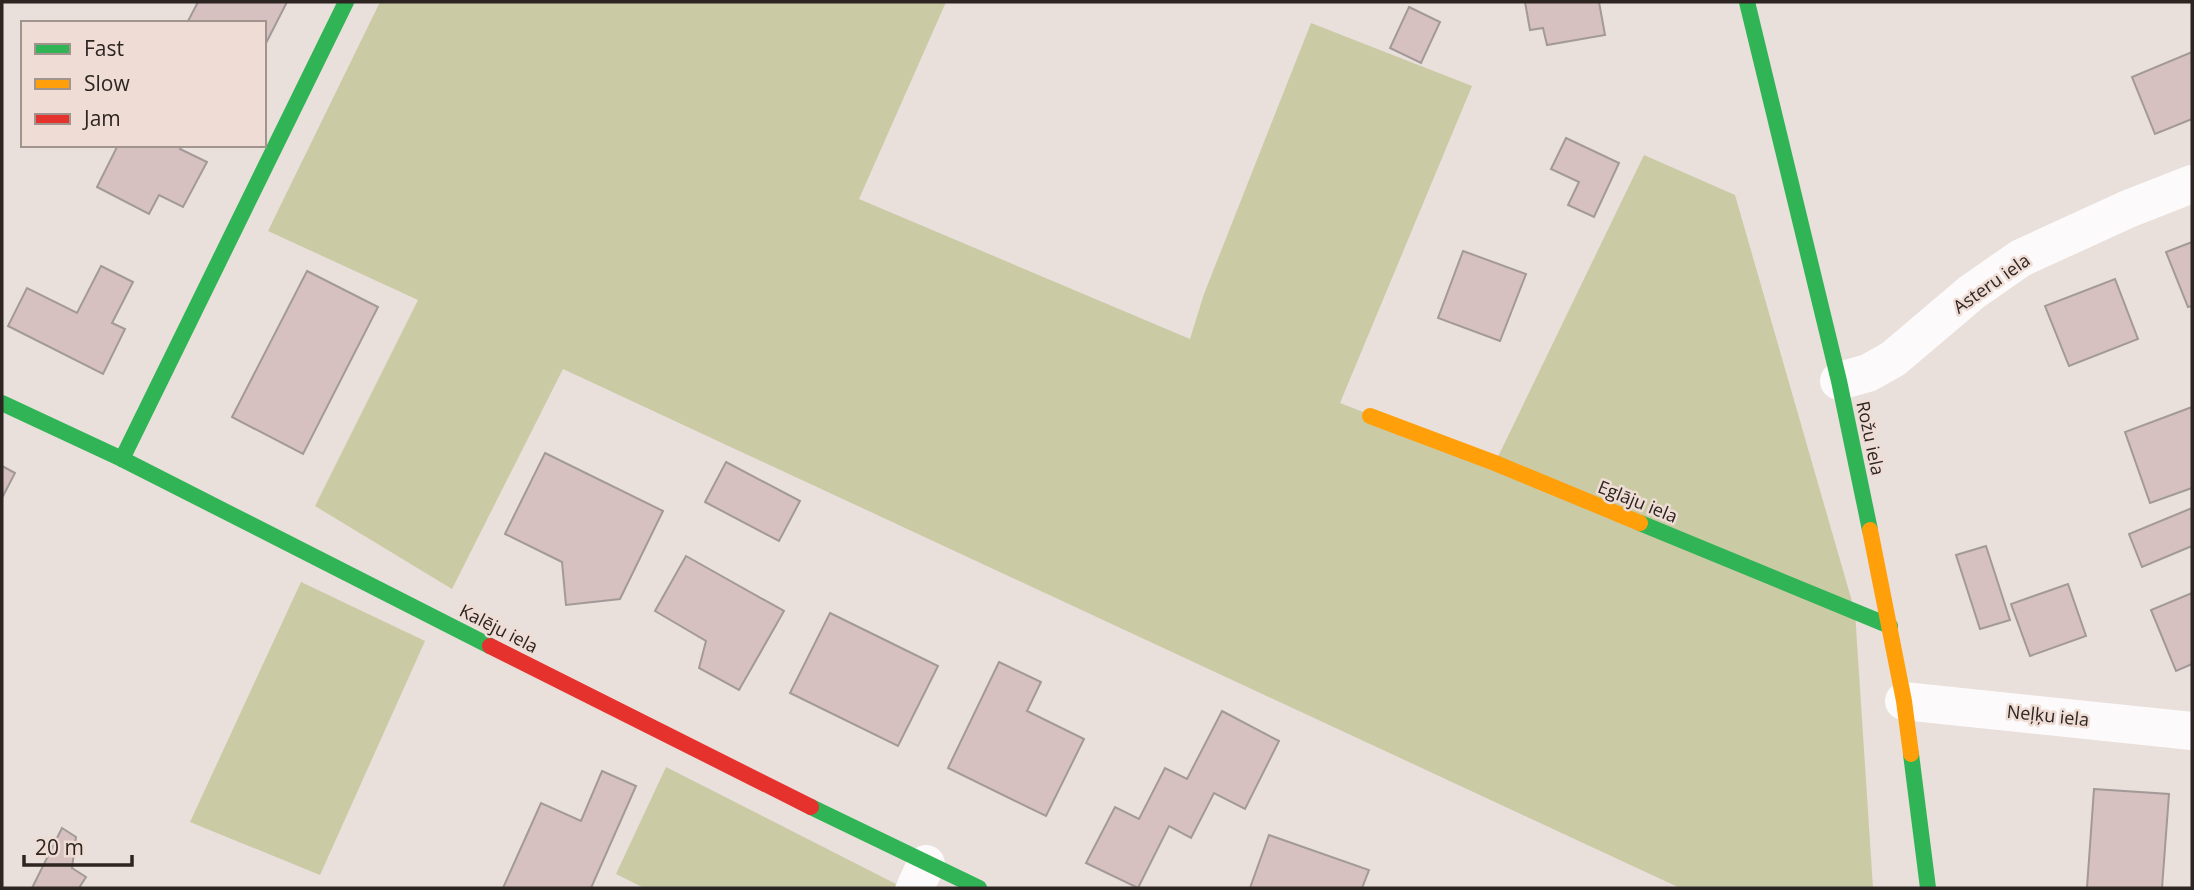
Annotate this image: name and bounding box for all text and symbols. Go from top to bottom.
legend [21,21,266,147]
text: Fast [84,34,124,62]
text: Slow [84,69,130,97]
text: Jam [82,104,121,132]
street label: Asteru iela [1948,248,2034,318]
street label: Rožu iela [1851,399,1891,477]
street label: Eglāju iela [1595,474,1681,528]
street label: Kalēju iela [456,598,542,658]
street label: Neļķu iela [2006,699,2090,731]
scale bar [24,824,133,868]
text: 20 m [35,833,84,861]

